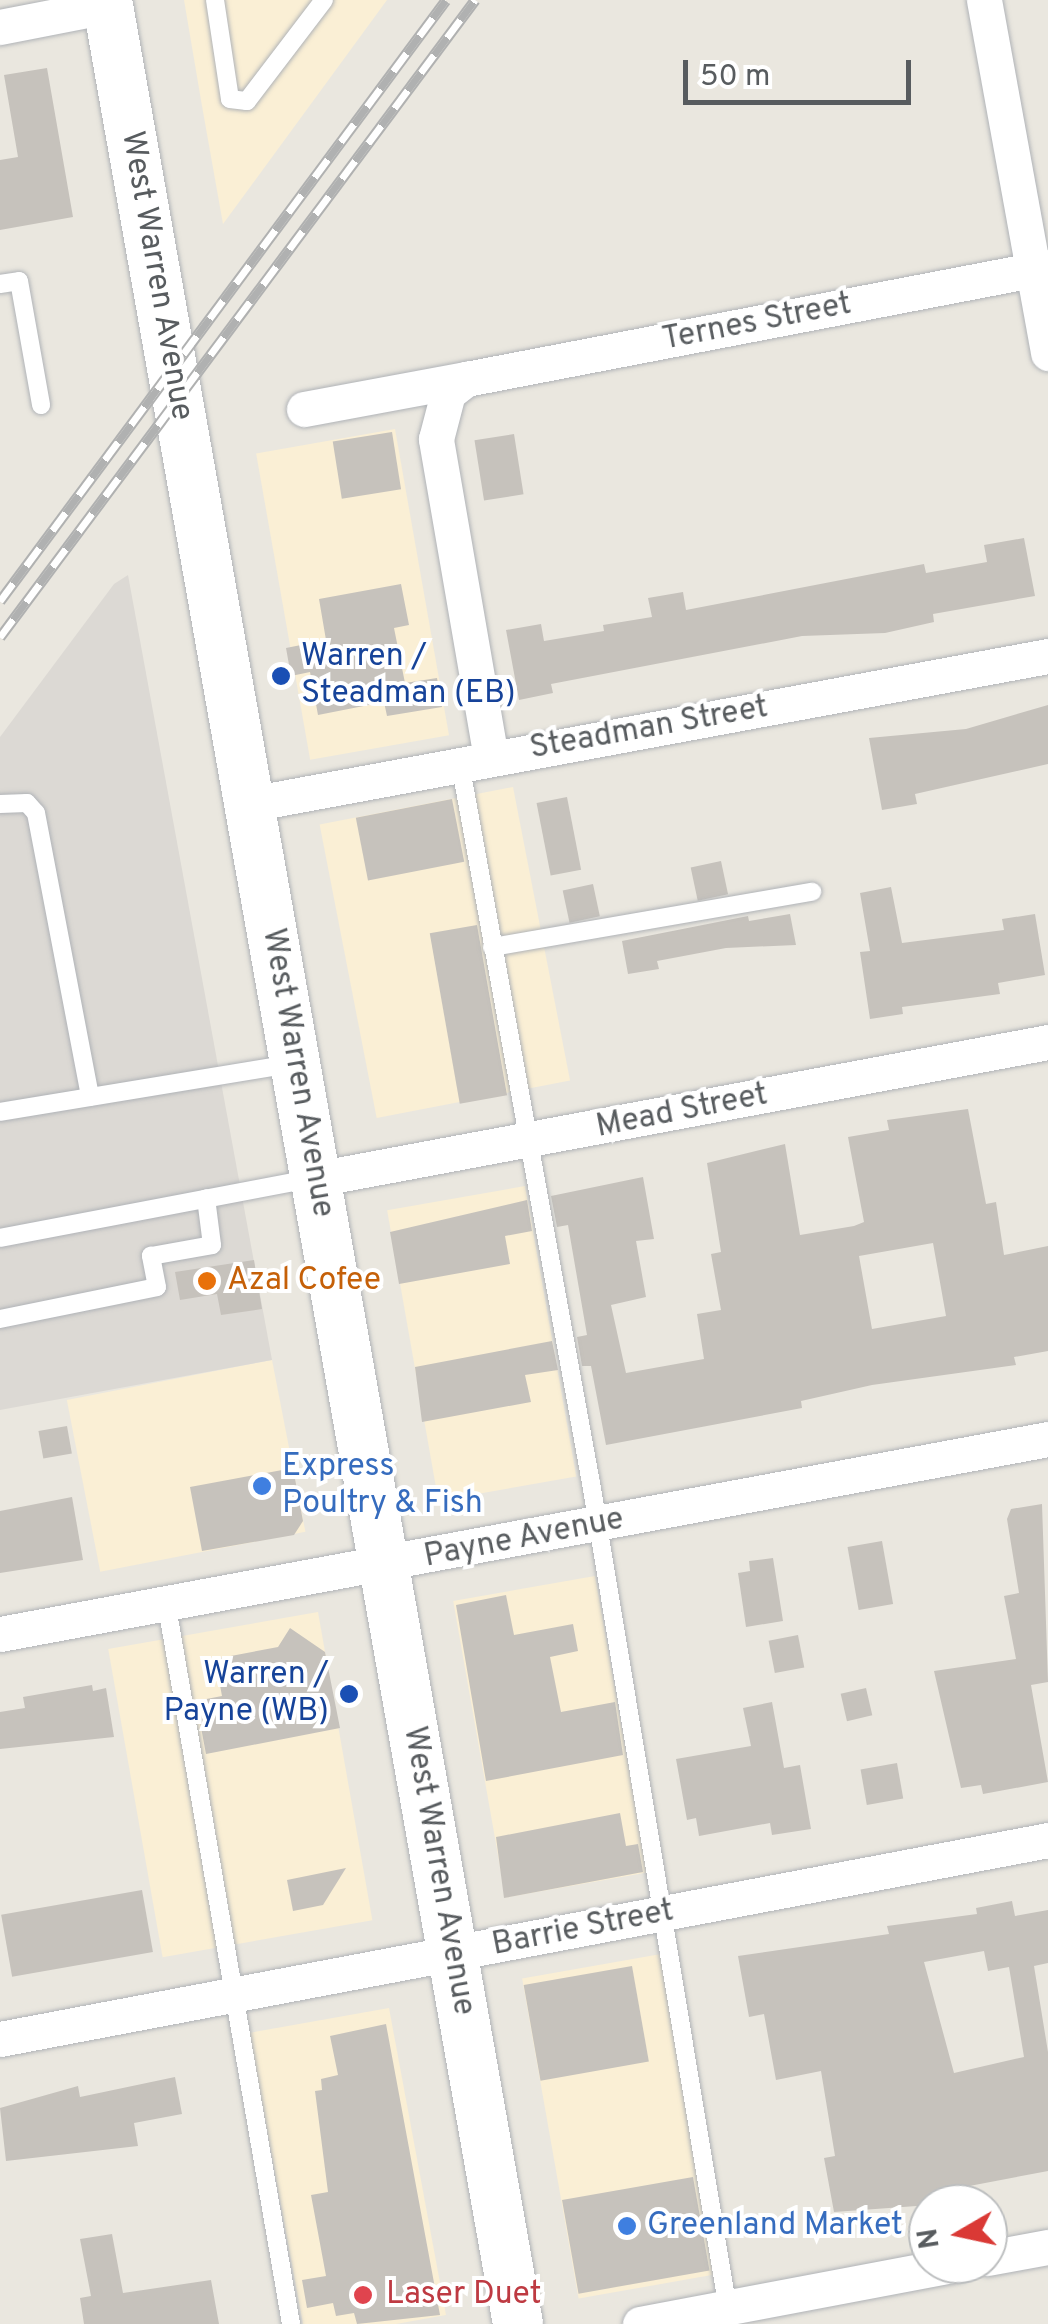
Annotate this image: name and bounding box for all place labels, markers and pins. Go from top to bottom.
place label: Warren / Steadman (EB) [301,639,516,714]
marker: Warren / Steadman (EB) [270,665,292,687]
place label: Azal Cofee [227,1262,381,1300]
marker: Azal Cofee [196,1270,218,1292]
place label: Express Poultry & Fish [282,1449,483,1524]
marker: Express Poultry & Fish [251,1475,273,1497]
place label: Warren / Payne (WB) [164,1657,329,1732]
marker: Warren / Payne (WB) [338,1683,360,1705]
place label: Greenland Market [647,2207,903,2245]
marker: Greenland Market [616,2215,638,2237]
place label: Laser Duet [386,2276,542,2314]
marker: Laser Duet [350,2282,376,2308]

